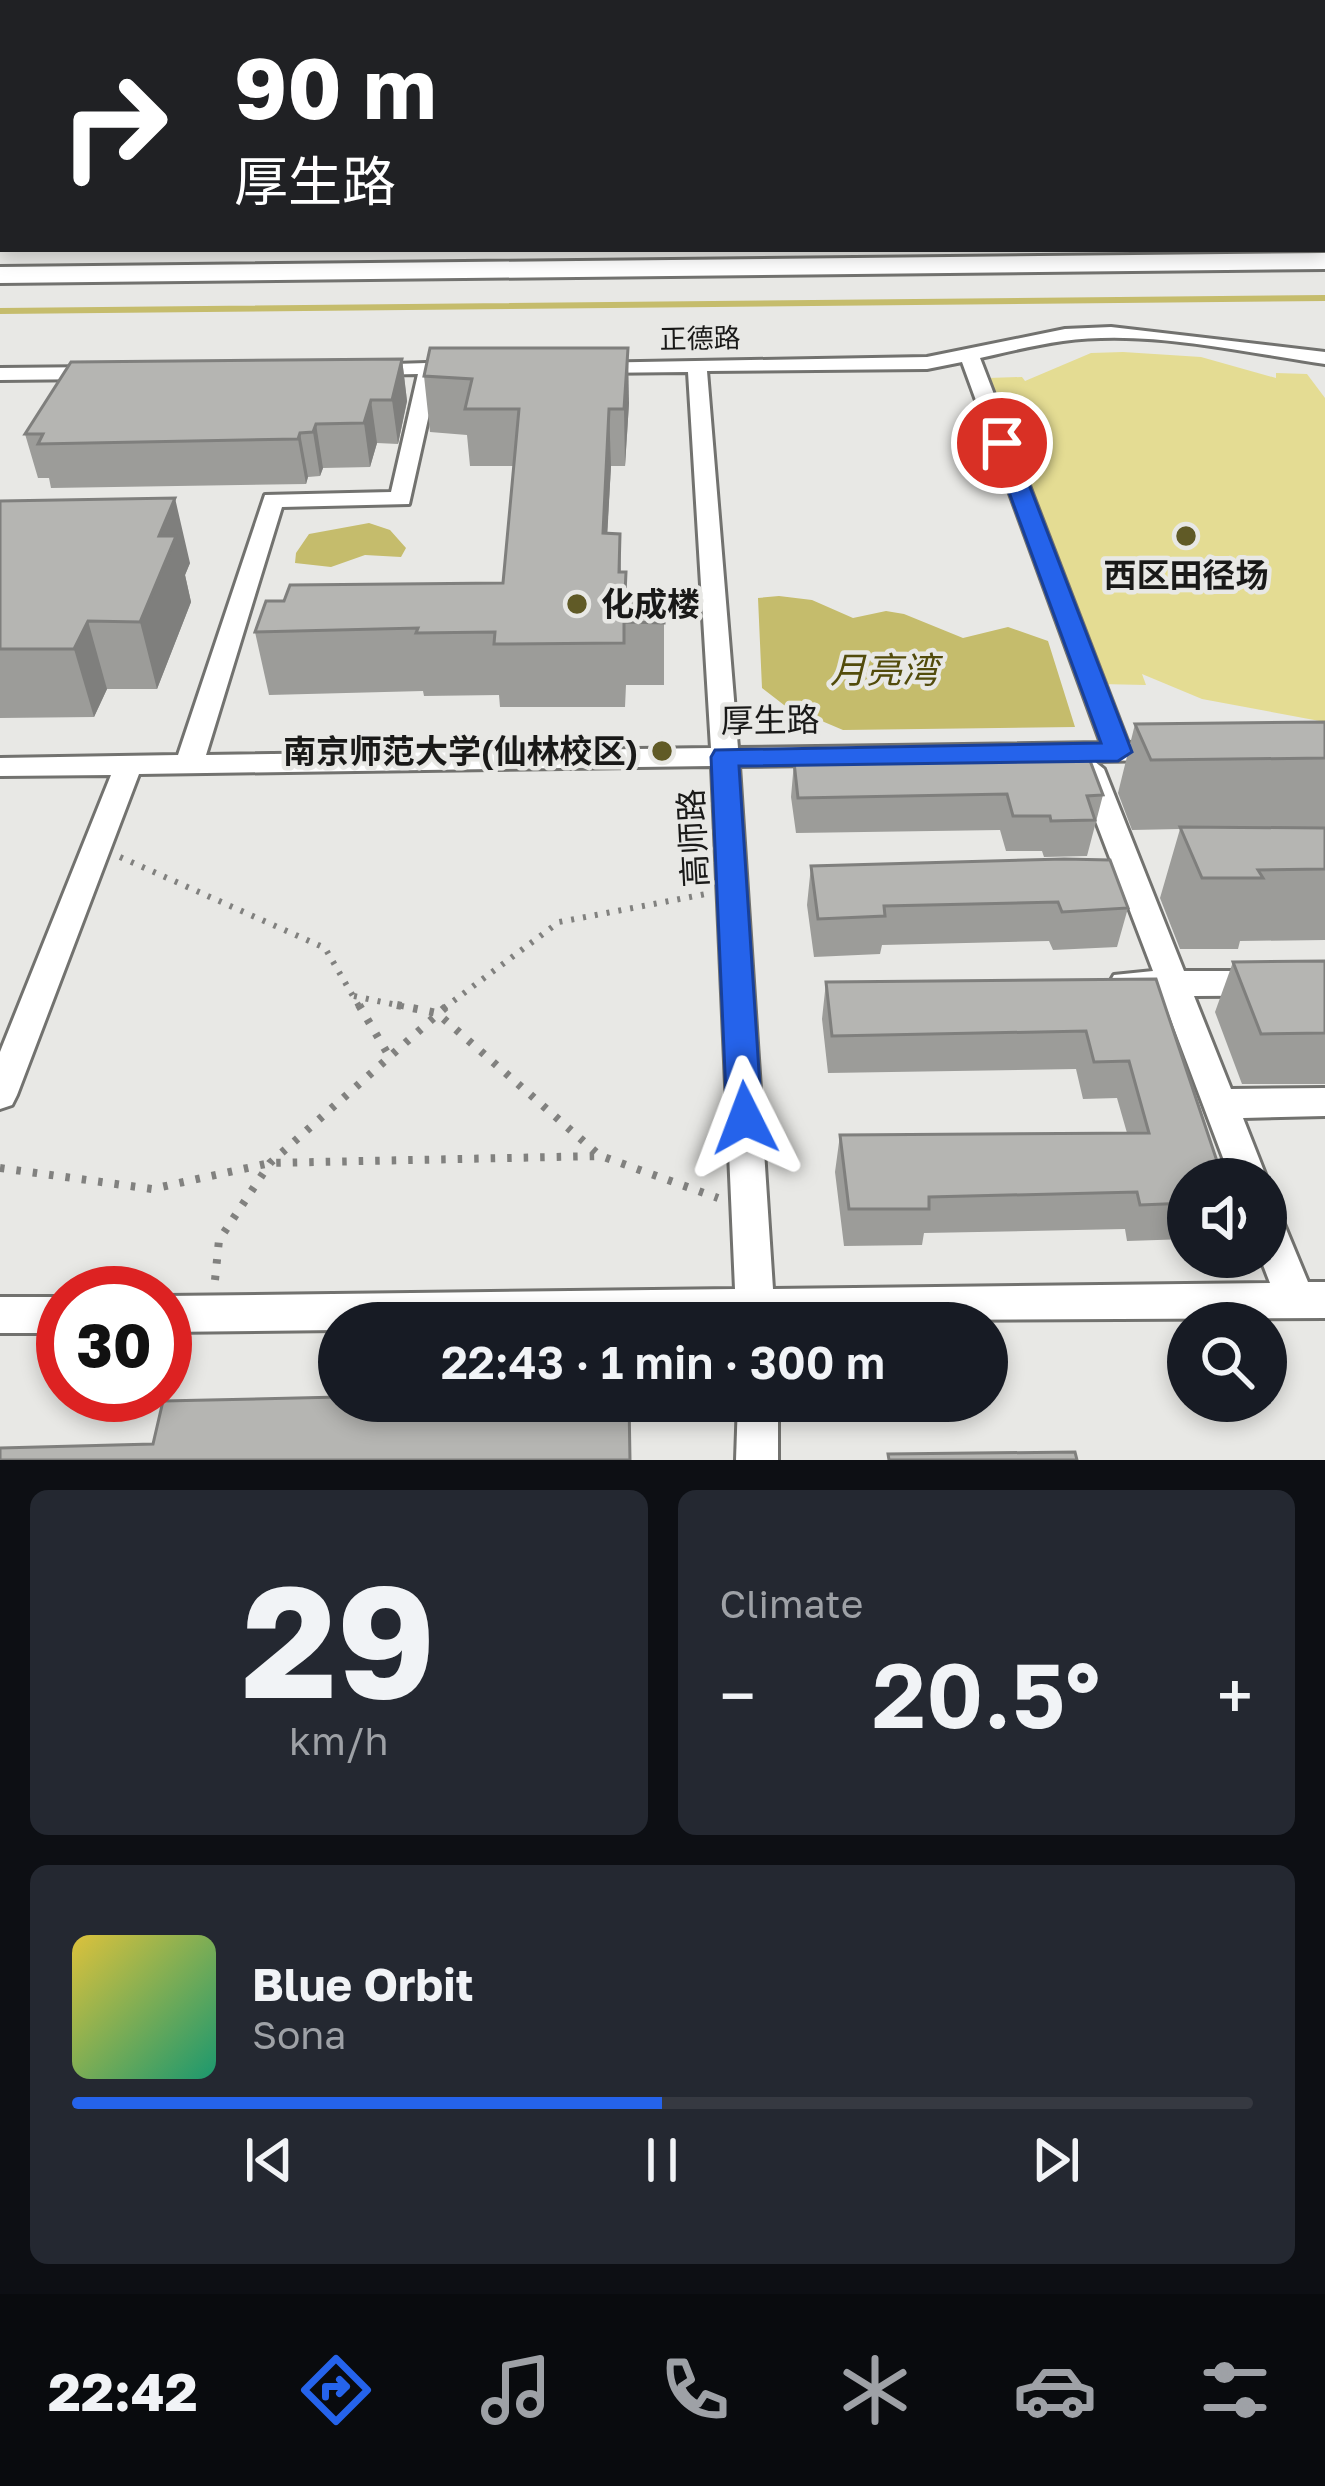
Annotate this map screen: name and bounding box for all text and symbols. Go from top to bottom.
text: 90 m [234,37,436,137]
icon: right [36,48,192,204]
text: 厚生路 [234,148,396,213]
street label: 正德路 [659,321,741,355]
pin [951,392,1053,494]
icon: arrive [969,410,1035,476]
marker: 西区田径场 [1173,523,1199,549]
place label: 西区田径场 [1104,555,1269,594]
place label: 化成楼 [601,584,700,623]
marker: 化成楼 [564,591,590,617]
water label: 月亮湾 [830,648,944,691]
street label: 厚生路 [720,699,820,740]
place label: 南京师范大学(仙林校区) [283,731,638,770]
marker: 南京师范大学(仙林校区) [649,738,675,764]
street label: 高师路 [670,788,715,888]
position arrow [682,1055,808,1181]
map controls [1167,1158,1287,1422]
button: sound [1167,1158,1287,1278]
speed limit sign: 30 [36,1266,192,1422]
button: search [1167,1302,1287,1422]
text: 22:43 · 1 min · 300 m [441,1335,885,1389]
text: 29 [242,1545,436,1732]
text: Climate [720,1580,863,1627]
text: 20.5° [872,1640,1100,1748]
text: − [720,1655,756,1735]
text: + [1217,1655,1253,1735]
text: km/h [289,1717,388,1764]
text: Blue Orbit [252,1957,474,2011]
text: Sona [252,2011,346,2058]
icon: previous [236,2127,302,2193]
icon: pause [629,2127,695,2193]
icon: next [1023,2127,1089,2193]
icon: directions [294,2348,378,2432]
icon: music [474,2348,558,2432]
icon: phone [653,2348,737,2432]
icon: climate [833,2348,917,2432]
icon: car [1013,2348,1097,2432]
icon: filters [1193,2348,1277,2432]
text: 22:42 [48,2358,198,2423]

